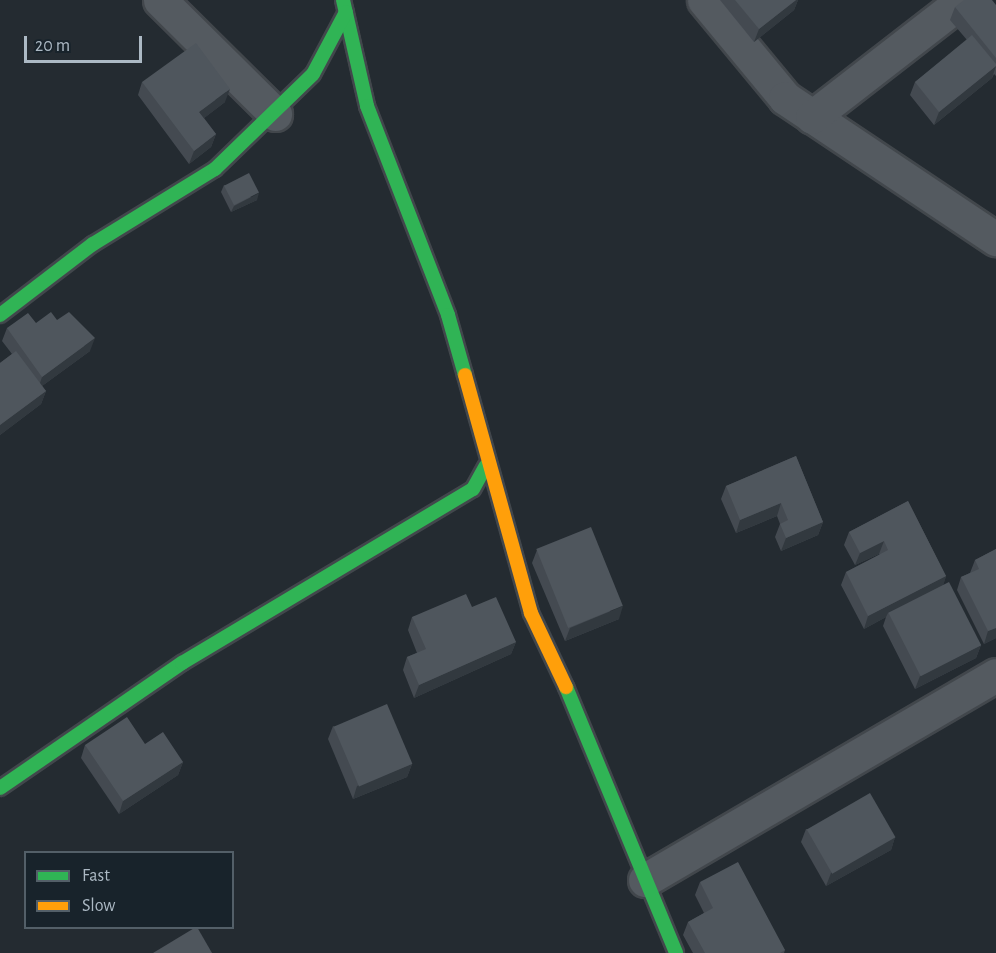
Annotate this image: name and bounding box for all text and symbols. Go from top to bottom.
scale bar [27,24,146,62]
text: 20 m [35,37,70,55]
legend [24,851,234,929]
text: Fast [82,867,110,885]
text: Slow [82,897,115,915]

